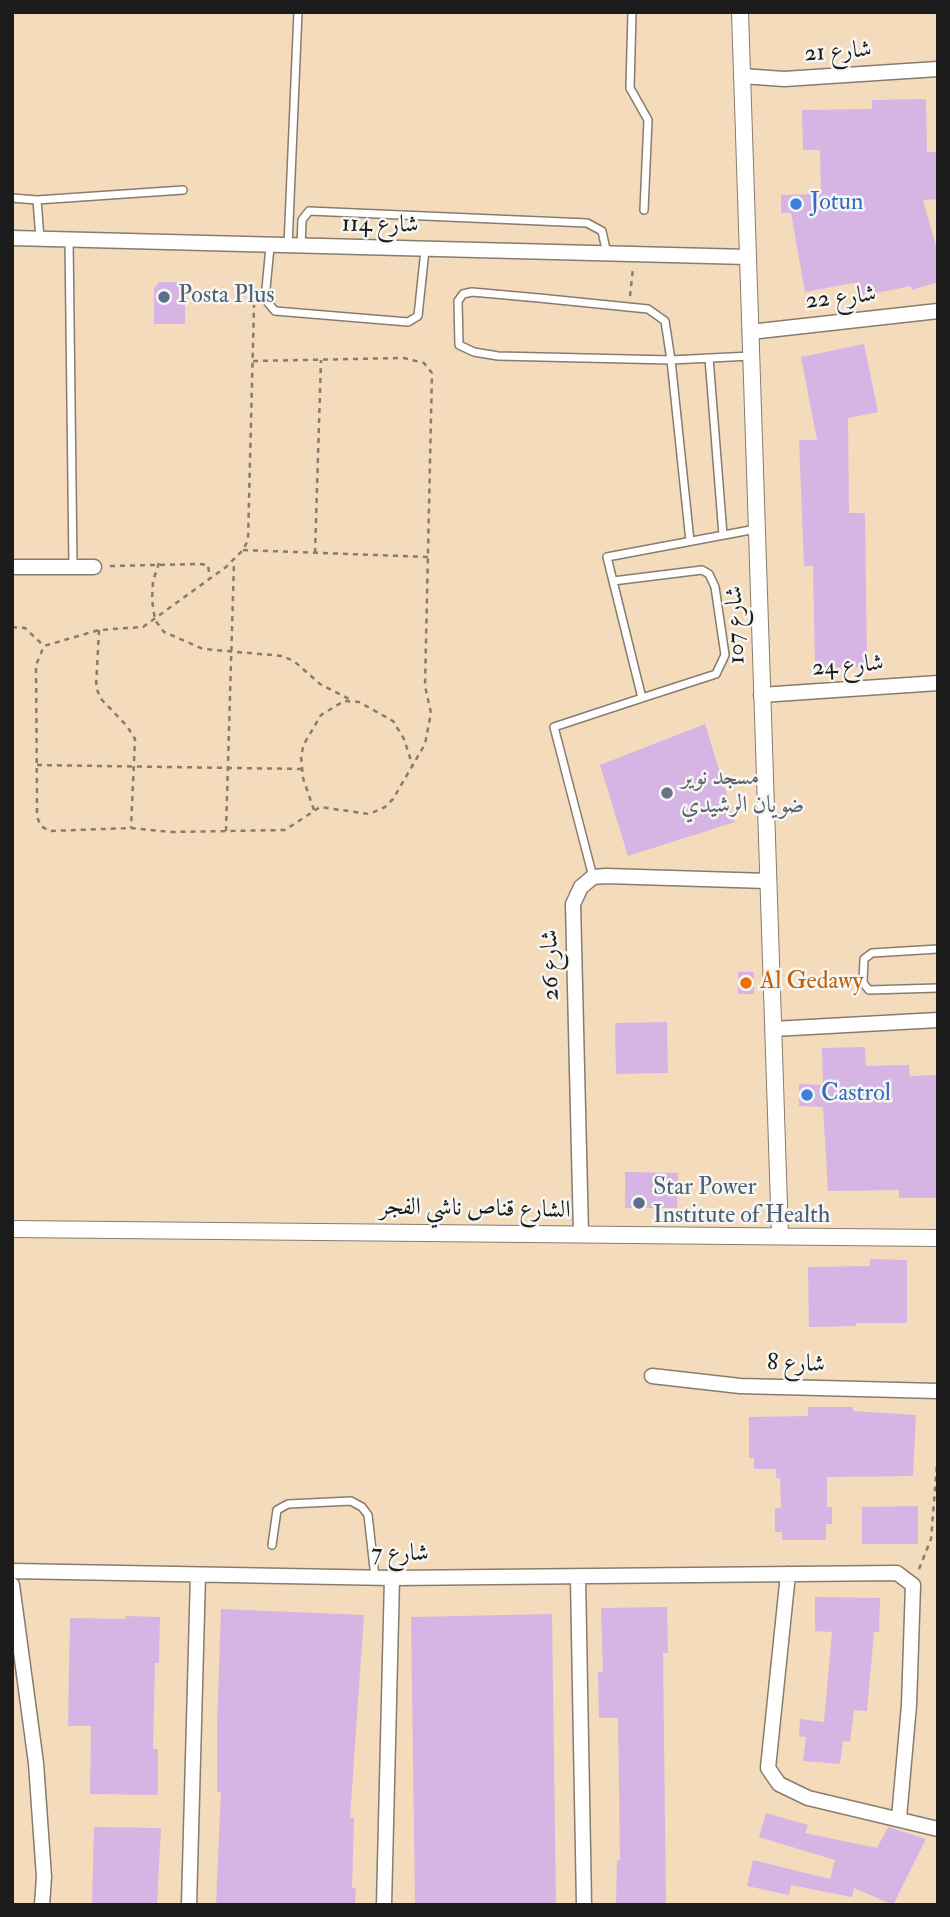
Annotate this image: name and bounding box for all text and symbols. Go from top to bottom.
street label: شارع 21 [803,36,873,70]
place label: Jotun [810,190,863,218]
marker: Jotun [788,196,804,212]
street label: شارع 114 [341,211,419,241]
street label: شارع 22 [804,281,878,317]
place label: Posta Plus [178,283,275,311]
marker: Posta Plus [156,289,172,305]
street label: شارع 107 [721,585,753,665]
street label: شارع 24 [811,650,885,684]
place label: مسجد نوير ضويان الرشيدي [681,765,804,821]
marker: مسجد نوير ضويان الرشيدي [659,785,675,801]
street label: شارع 26 [537,929,567,1001]
place label: Al Gedawy [760,969,863,997]
marker: Al Gedawy [738,975,754,991]
place label: Castrol [821,1081,891,1109]
marker: Castrol [799,1087,815,1103]
place label: Star Power Institute of Health [653,1175,830,1231]
street label: الشارع قناص ناشي الفجر [379,1194,571,1226]
marker: Star Power Institute of Health [631,1195,647,1211]
street label: شارع 8 [767,1350,825,1380]
street label: شارع 7 [371,1541,429,1569]

